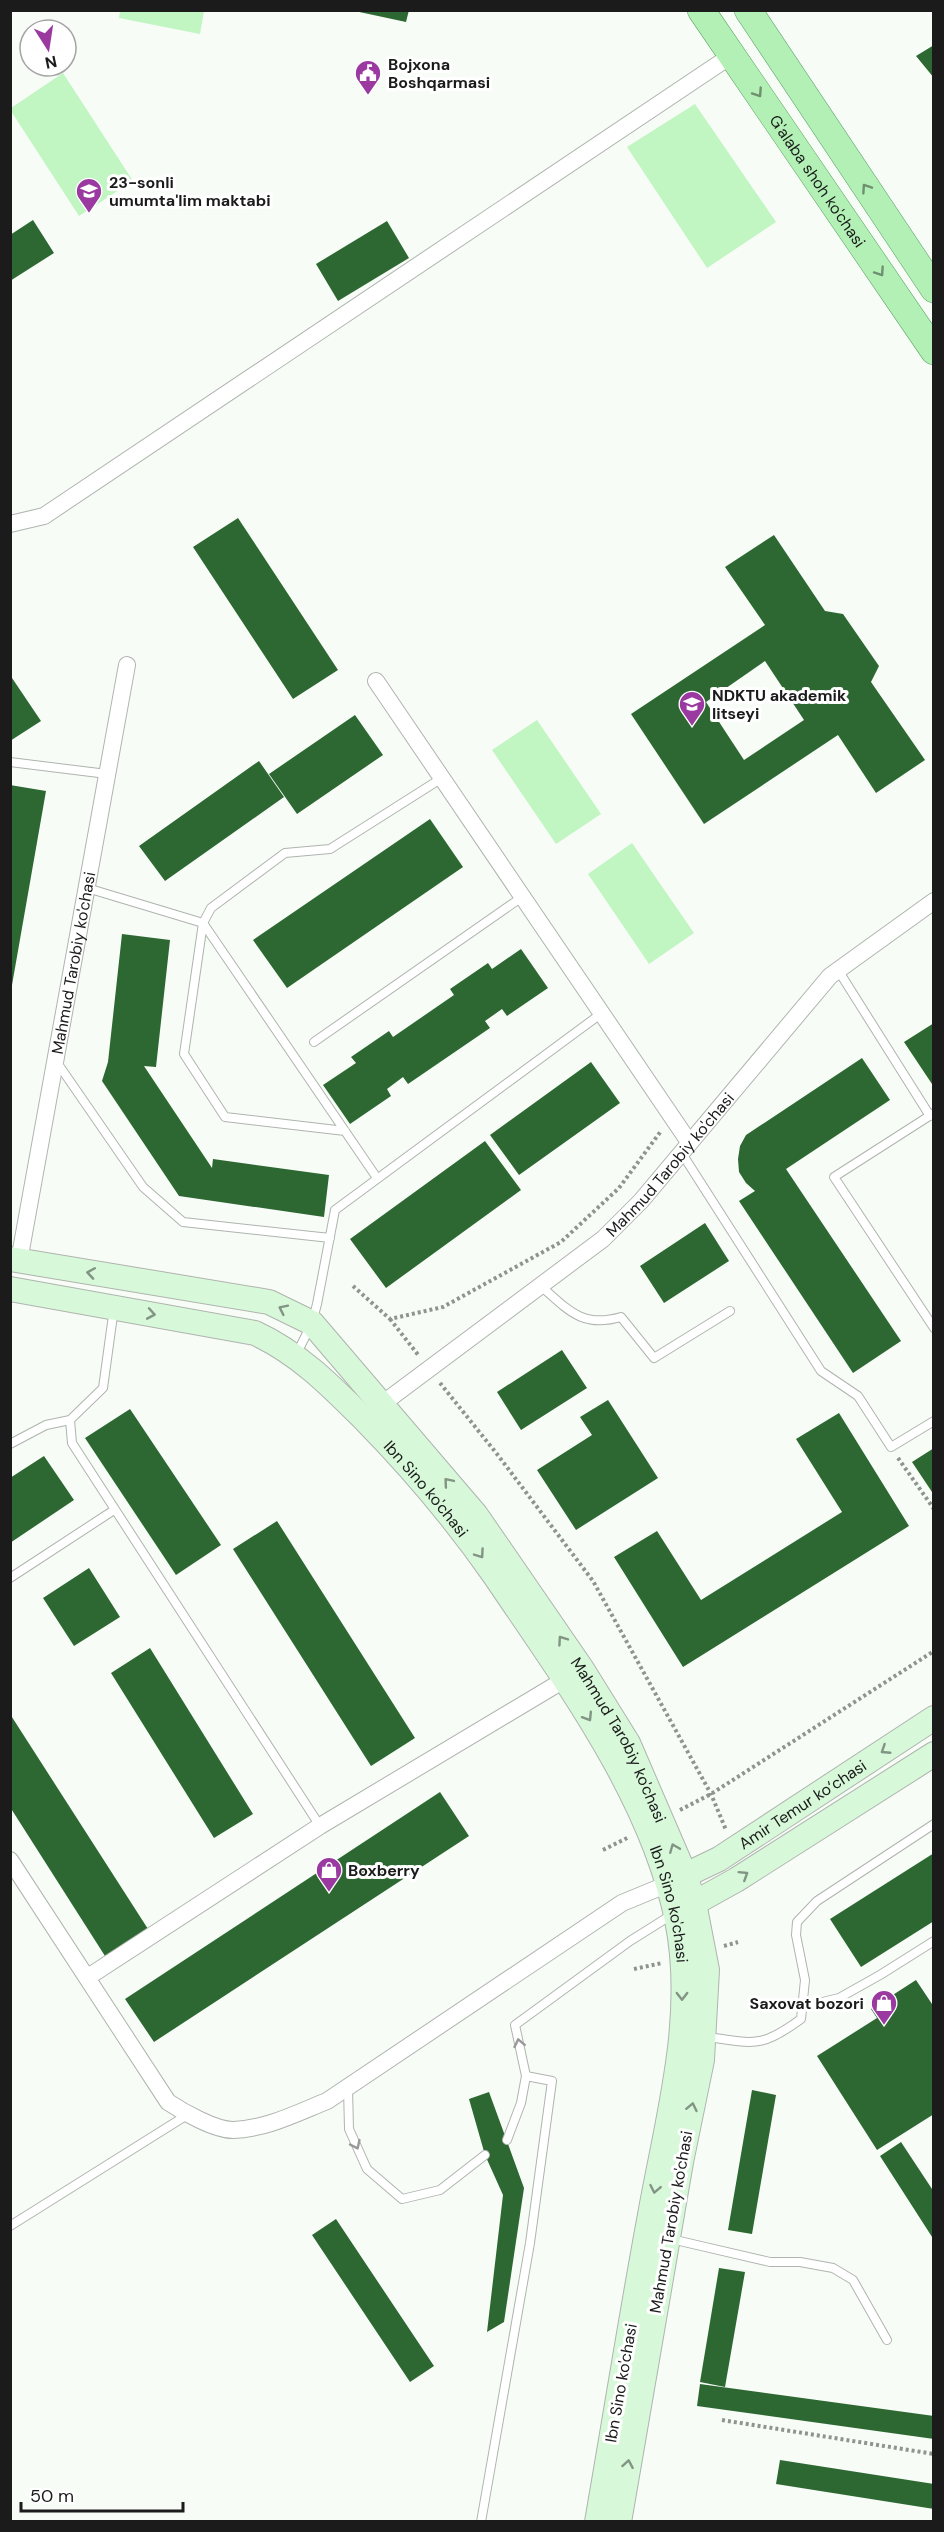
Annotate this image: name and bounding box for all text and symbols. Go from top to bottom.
north arrow [18,18,78,78]
text: N [43,51,59,74]
place label: Bojxona Boshqarmasi [388,54,490,93]
public building icon: Bojxona Boshqarmasi [353,58,383,96]
one-way arrow [751,87,762,98]
street label: G'alaba shoh ko'chasi [765,111,870,251]
place label: 23-sonli umumta'lim maktabi [109,172,271,211]
school or university icon: 23-sonli umumta'lim maktabi [74,176,104,214]
one-way arrow [862,184,873,195]
one-way arrow [873,265,884,276]
place label: NDKTU akademik litseyi [712,685,847,724]
school or university icon: NDKTU akademik litseyi [677,689,707,727]
street label: Mahmud Tarobiy ko'chasi [46,870,100,1056]
street label: Mahmud Tarobiy ko'chasi [601,1088,738,1241]
one-way arrow [87,1267,96,1279]
one-way arrow [278,1304,289,1316]
one-way arrow [146,1308,155,1320]
street label: Ibn Sino ko'chasi [379,1436,473,1541]
one-way arrow [444,1478,455,1489]
one-way arrow [473,1548,484,1559]
one-way arrow [558,1635,569,1646]
street label: Mahmud Tarobiy ko'chasi [566,1653,672,1826]
one-way arrow [580,1710,591,1721]
one-way arrow [880,1743,891,1754]
street label: Amir Temur ko‘chasi [735,1755,870,1854]
street label: Ibn Sino ko'chasi [645,1842,693,1964]
one-way arrow [669,1843,681,1854]
shop icon: Boxberry [314,1855,344,1893]
place label: Boxberry [348,1860,420,1881]
one-way arrow [738,1871,749,1882]
shop icon: Saxovat bozori [869,1988,899,2026]
one-way arrow [676,1992,688,2001]
place label: Saxovat bozori [750,1993,864,2014]
one-way arrow [514,2039,527,2049]
one-way arrow [685,2102,698,2112]
street label: Mahmud Tarobiy ko'chasi [645,2129,697,2315]
one-way arrow [349,2139,361,2150]
one-way arrow [649,2184,662,2194]
street label: Ibn Sino ko'chasi [600,2322,642,2444]
one-way arrow [622,2459,634,2468]
scale bar [21,2475,183,2513]
text: 50 m [30,2484,74,2508]

